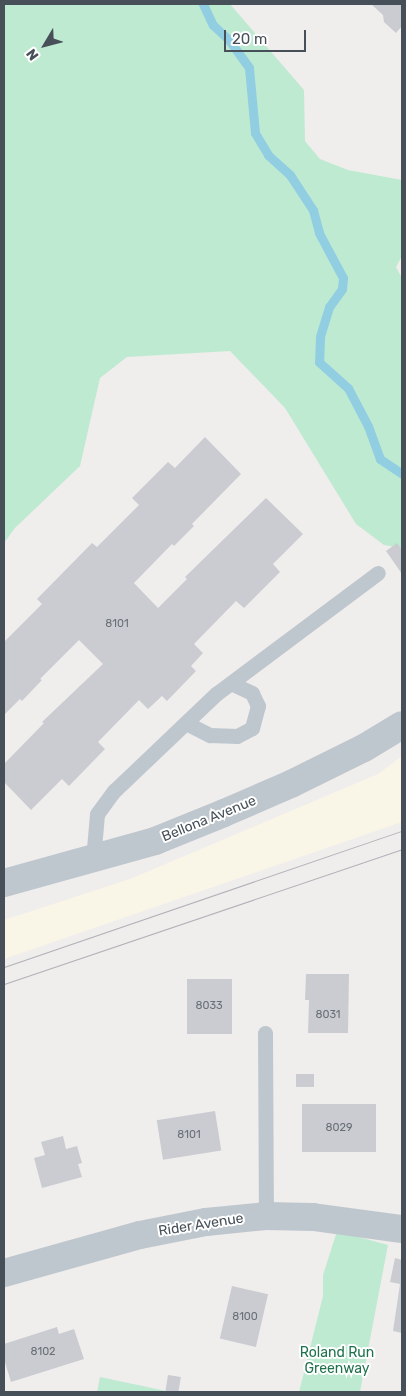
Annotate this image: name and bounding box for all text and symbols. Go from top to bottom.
north arrow [20,20,70,70]
scale bar [226,20,308,52]
text: 20 m [232,30,267,48]
text: N [23,45,42,63]
house number: 8101 [105,617,129,631]
street label: Bellona Avenue [159,792,259,846]
house number: 8033 [195,999,223,1013]
house number: 8031 [315,1008,341,1022]
house number: 8029 [326,1121,352,1135]
house number: 8101 [177,1128,201,1142]
street label: Rider Avenue [157,1210,245,1240]
house number: 8100 [232,1310,258,1324]
house number: 8102 [30,1345,56,1359]
park label: Roland Run Greenway [300,1345,374,1378]

